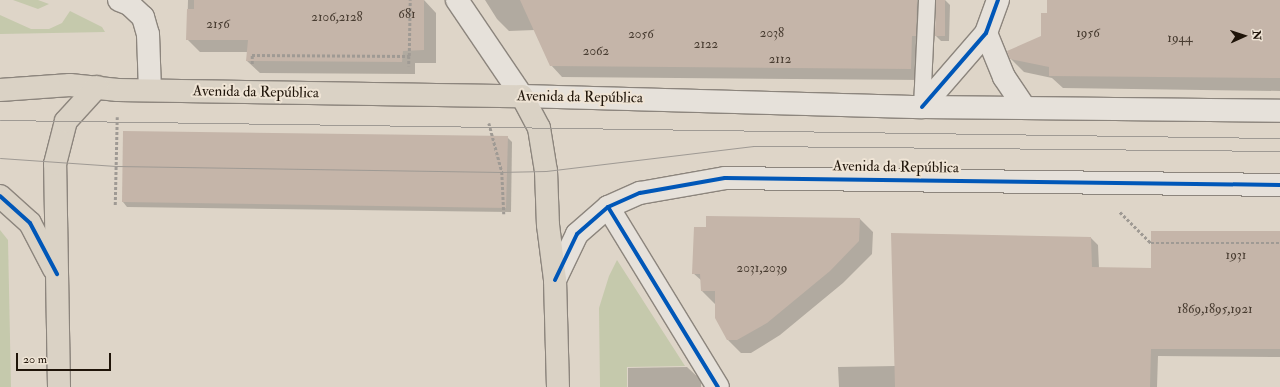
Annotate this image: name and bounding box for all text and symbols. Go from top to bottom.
house number: 681 [398,6,416,22]
house number: 2106,2128 [311,9,363,25]
house number: 2156 [206,16,230,32]
north arrow [1224,16,1264,56]
house number: 2038 [760,25,784,41]
house number: 1956 [1076,25,1100,41]
house number: 2056 [628,26,654,42]
house number: 1944 [1167,30,1193,46]
text: N [1250,30,1263,41]
house number: 2122 [694,36,718,52]
house number: 2062 [583,43,609,59]
house number: 2112 [769,51,791,67]
street label: Avenida da República [193,82,319,102]
street label: Avenida da República [517,87,643,107]
street label: Avenida da República [833,157,959,177]
house number: 1931 [1226,247,1246,263]
house number: 2031,2039 [737,260,787,276]
house number: 1869,1895,1921 [1177,301,1253,317]
scale bar [18,345,113,371]
text: 20 m [23,352,47,367]

